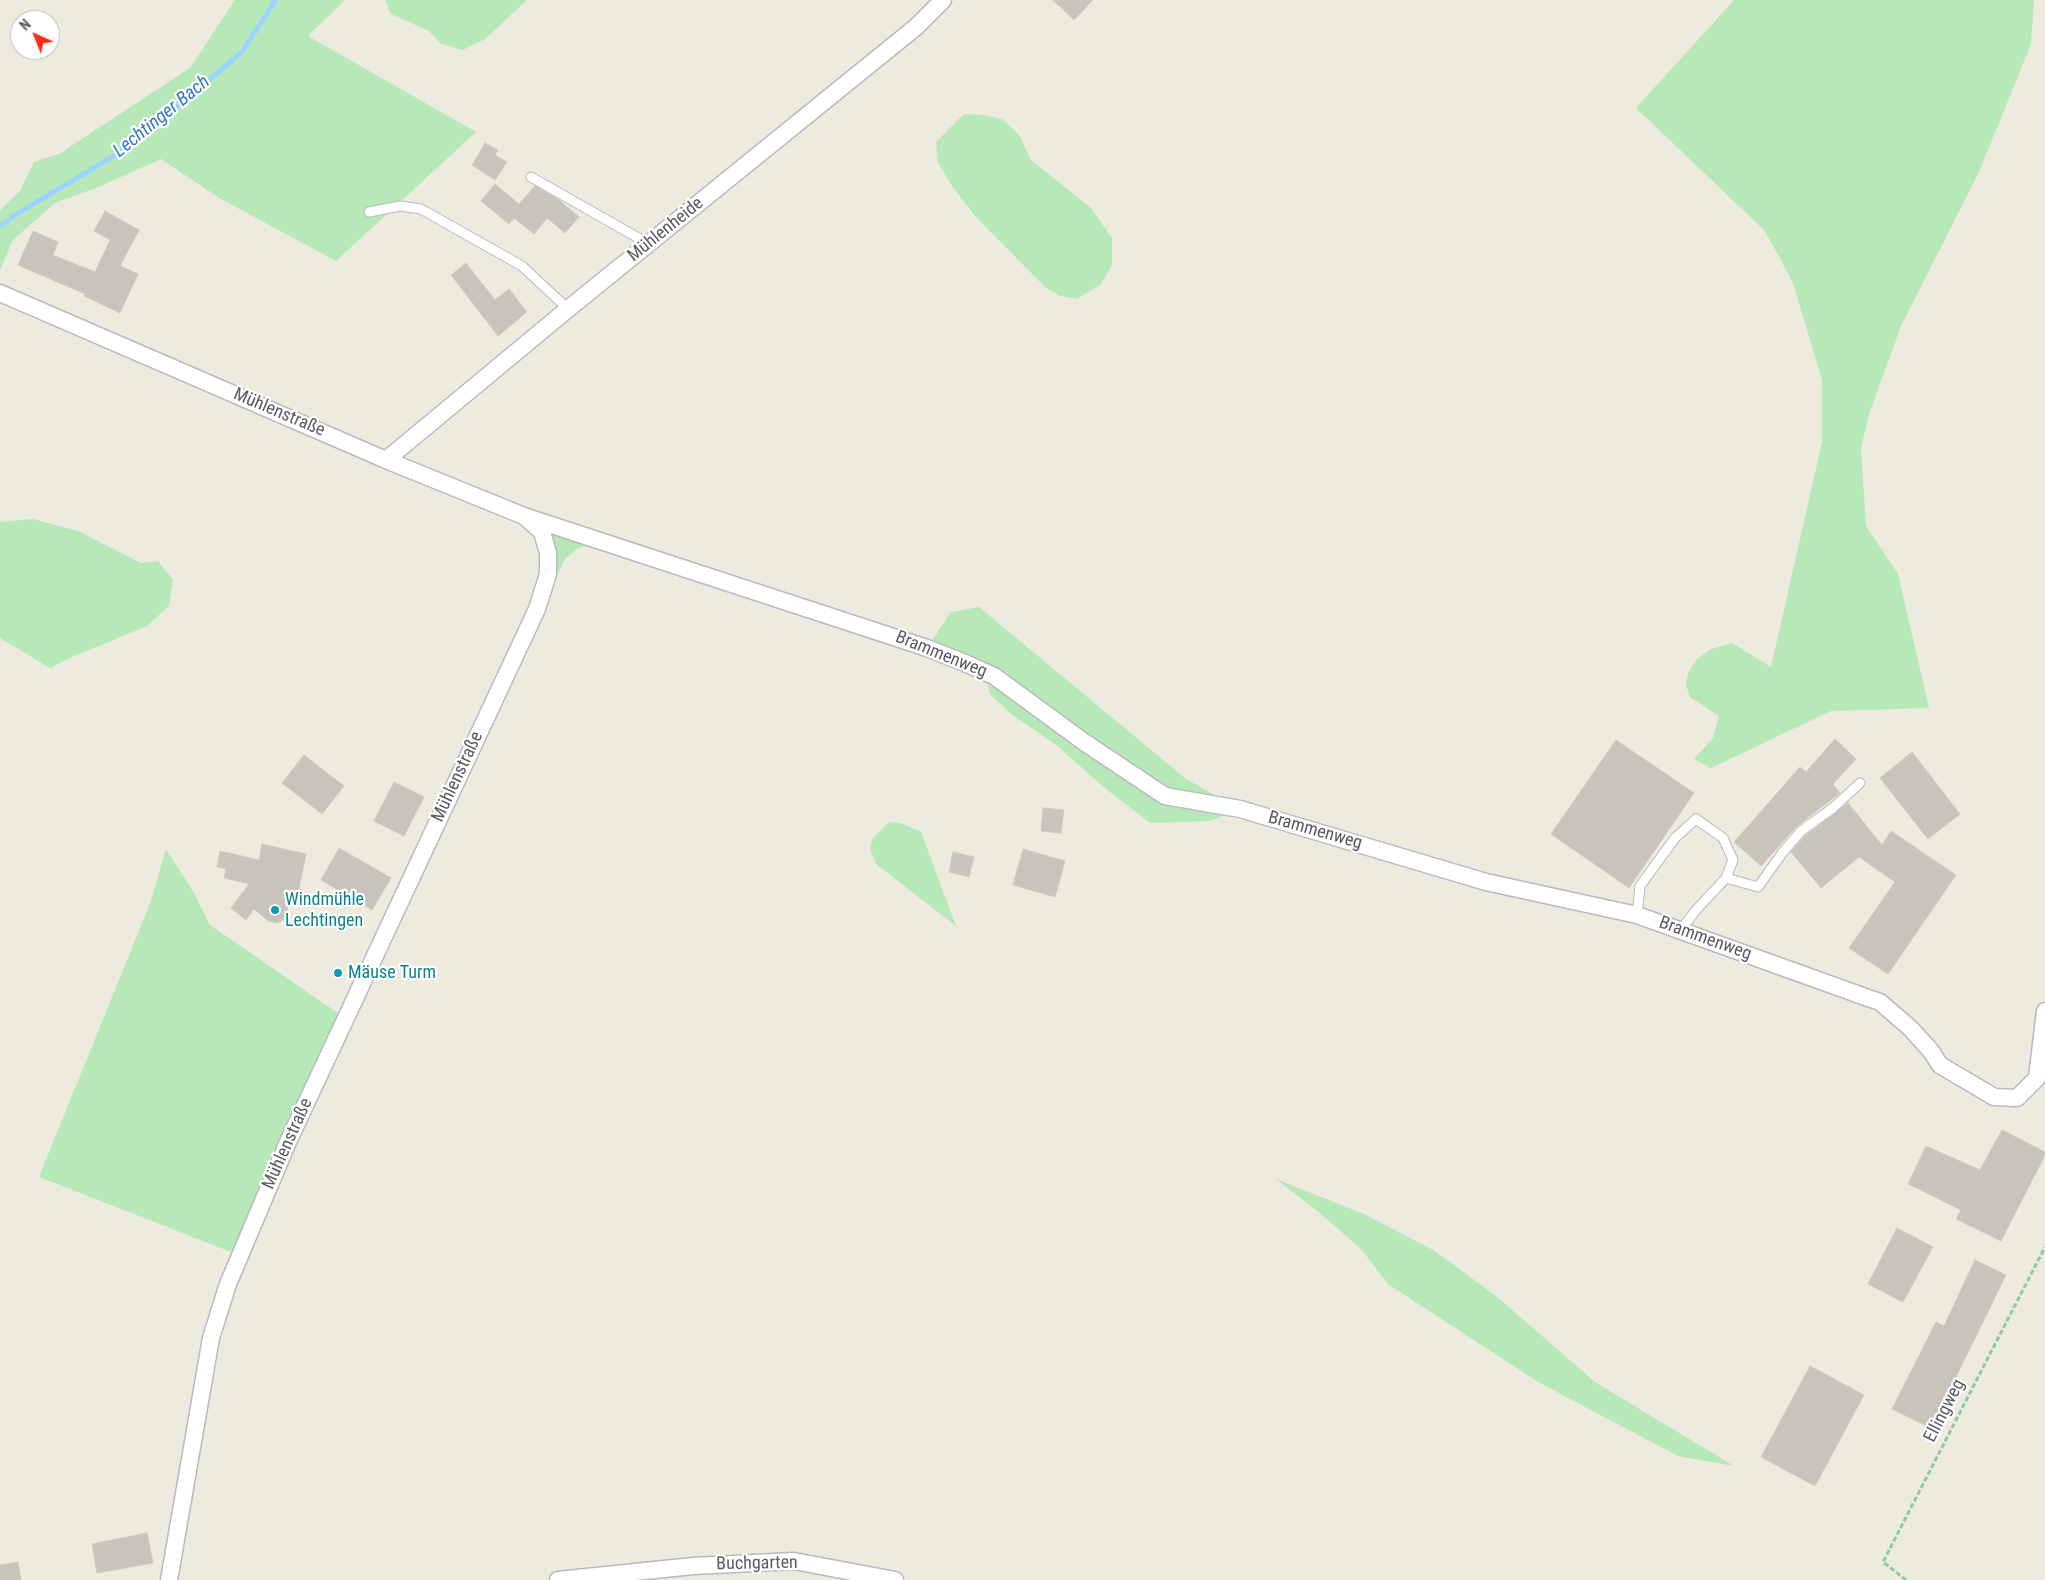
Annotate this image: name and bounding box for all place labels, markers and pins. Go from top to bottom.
place label: Windmühle Lechtingen [285,889,364,932]
marker: Windmühle Lechtingen [269,904,281,916]
place label: Mäuse Turm [348,962,436,984]
marker: Mäuse Turm [332,967,344,979]

